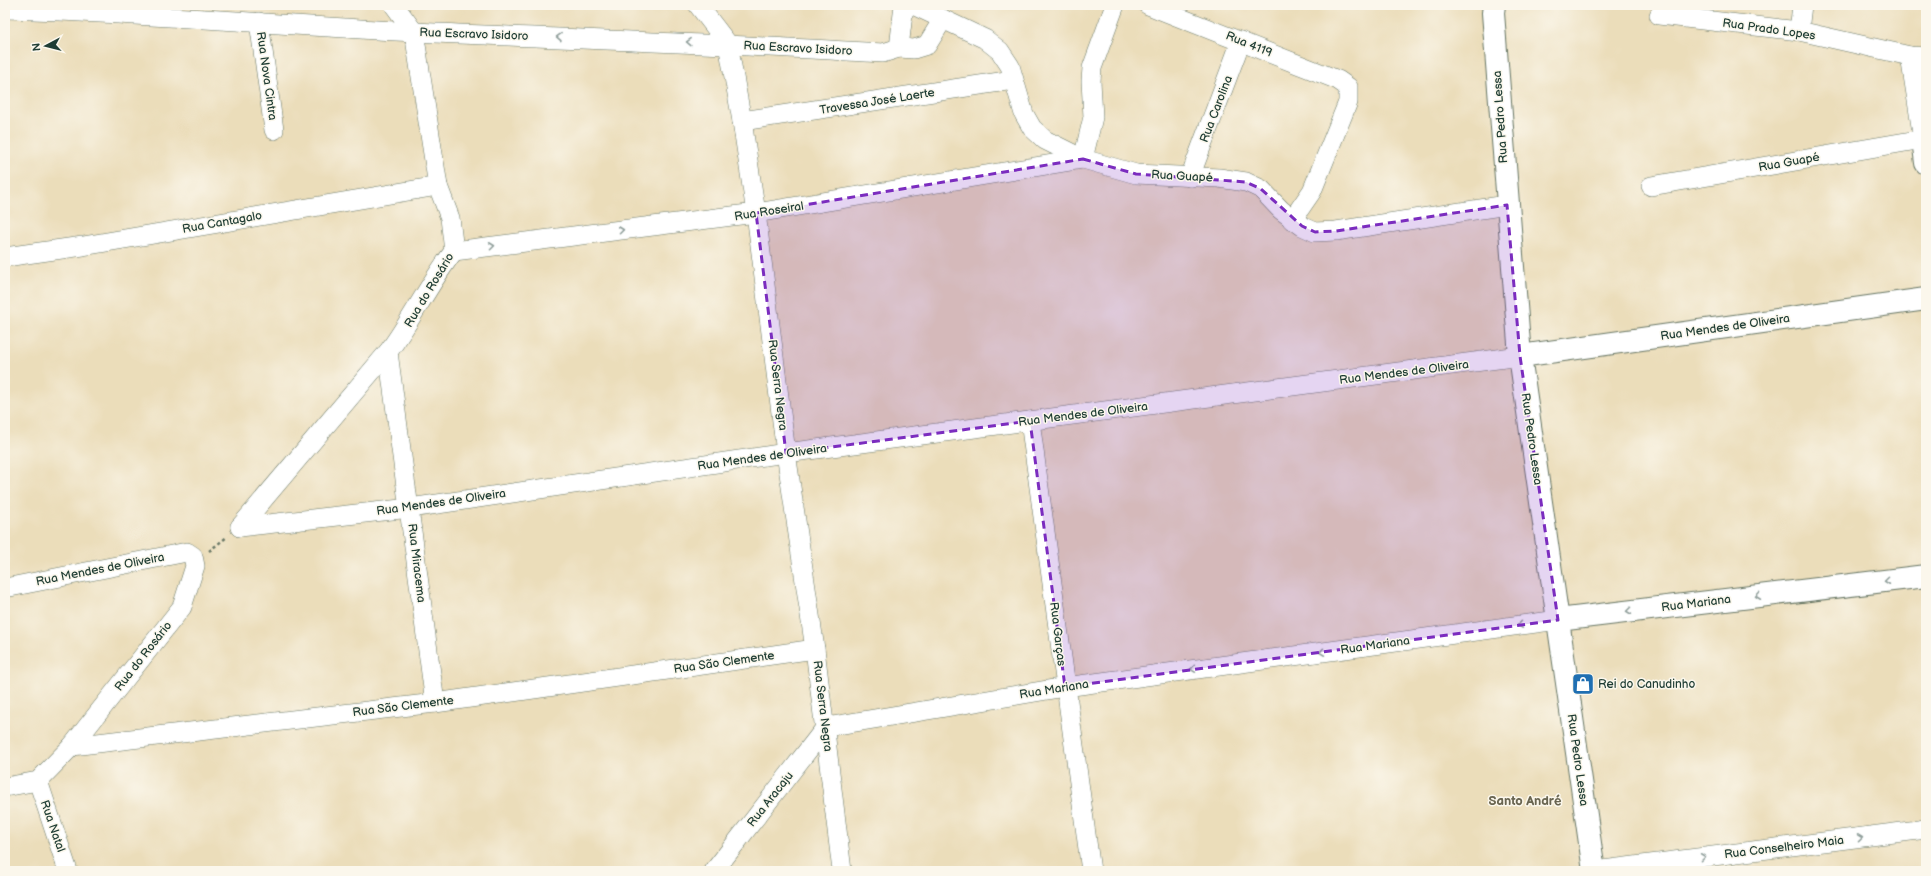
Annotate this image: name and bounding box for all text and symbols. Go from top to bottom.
street label: Rua Prado Lopes [1721,16,1817,43]
street label: Rua Escravo Isidoro [419,25,529,44]
north arrow [26,26,66,66]
street label: Rua 4119 [1223,28,1274,61]
street label: Rua Nova Cintra [253,31,280,122]
one-way arrow [556,33,562,42]
one-way arrow [686,38,692,47]
street label: Rua Escravo Isidoro [743,38,853,59]
text: N [30,42,44,52]
street label: Rua Pedro Lessa [1490,70,1511,164]
street label: Rua Carolina [1197,73,1236,145]
street label: Travessa José Laerte [819,85,936,118]
street label: Rua Guapé [1757,150,1821,175]
street label: Rua Guapé [1151,167,1213,186]
street label: Rua Roseiral [733,199,805,224]
street label: Rua Cantagalo [181,208,263,237]
one-way arrow [618,226,624,235]
one-way arrow [489,242,495,251]
street label: Rua do Rosário [401,250,458,330]
street label: Rua Mendes de Oliveira [1659,311,1791,344]
street label: Rua Serra Negra [764,339,791,432]
street label: Rua Mendes de Oliveira [1338,357,1470,388]
street label: Rua Pedro Lessa [1518,392,1545,486]
street label: Rua Mendes de Oliveira [1017,399,1149,430]
street label: Rua Mendes de Oliveira [696,441,828,474]
street label: Rua Mendes de Oliveira [375,486,507,519]
street label: Rua Miracema [404,523,429,604]
street label: Rua Mendes de Oliveira [35,550,166,589]
one-way arrow [1884,576,1890,585]
one-way arrow [1755,591,1761,600]
street label: Rua Mariana [1660,592,1732,615]
street label: Rua Garças [1046,601,1069,667]
one-way arrow [1626,607,1632,616]
street label: Rua do Rosário [112,618,175,694]
one-way arrow [1517,620,1523,629]
street label: Rua Mariana [1339,633,1411,658]
one-way arrow [1319,647,1325,656]
street label: Rua São Clemente [673,648,775,677]
street label: Rua Serra Negra [809,660,836,753]
one-way arrow [1190,664,1196,673]
shop icon: Rei do Canudinho [1570,671,1596,697]
street label: Rua Mariana [1018,677,1090,702]
place label: Rei do Canudinho [1598,677,1695,692]
street label: Rua São Clemente [352,693,454,720]
street label: Rua Pedro Lessa [1564,713,1591,807]
street label: Rua Aracaju [744,769,797,830]
district label: Santo André [1489,793,1562,809]
street label: Rua Natal [37,798,68,854]
street label: Rua Conselheiro Maia [1723,833,1845,862]
one-way arrow [1857,833,1863,842]
one-way arrow [1700,853,1706,862]

